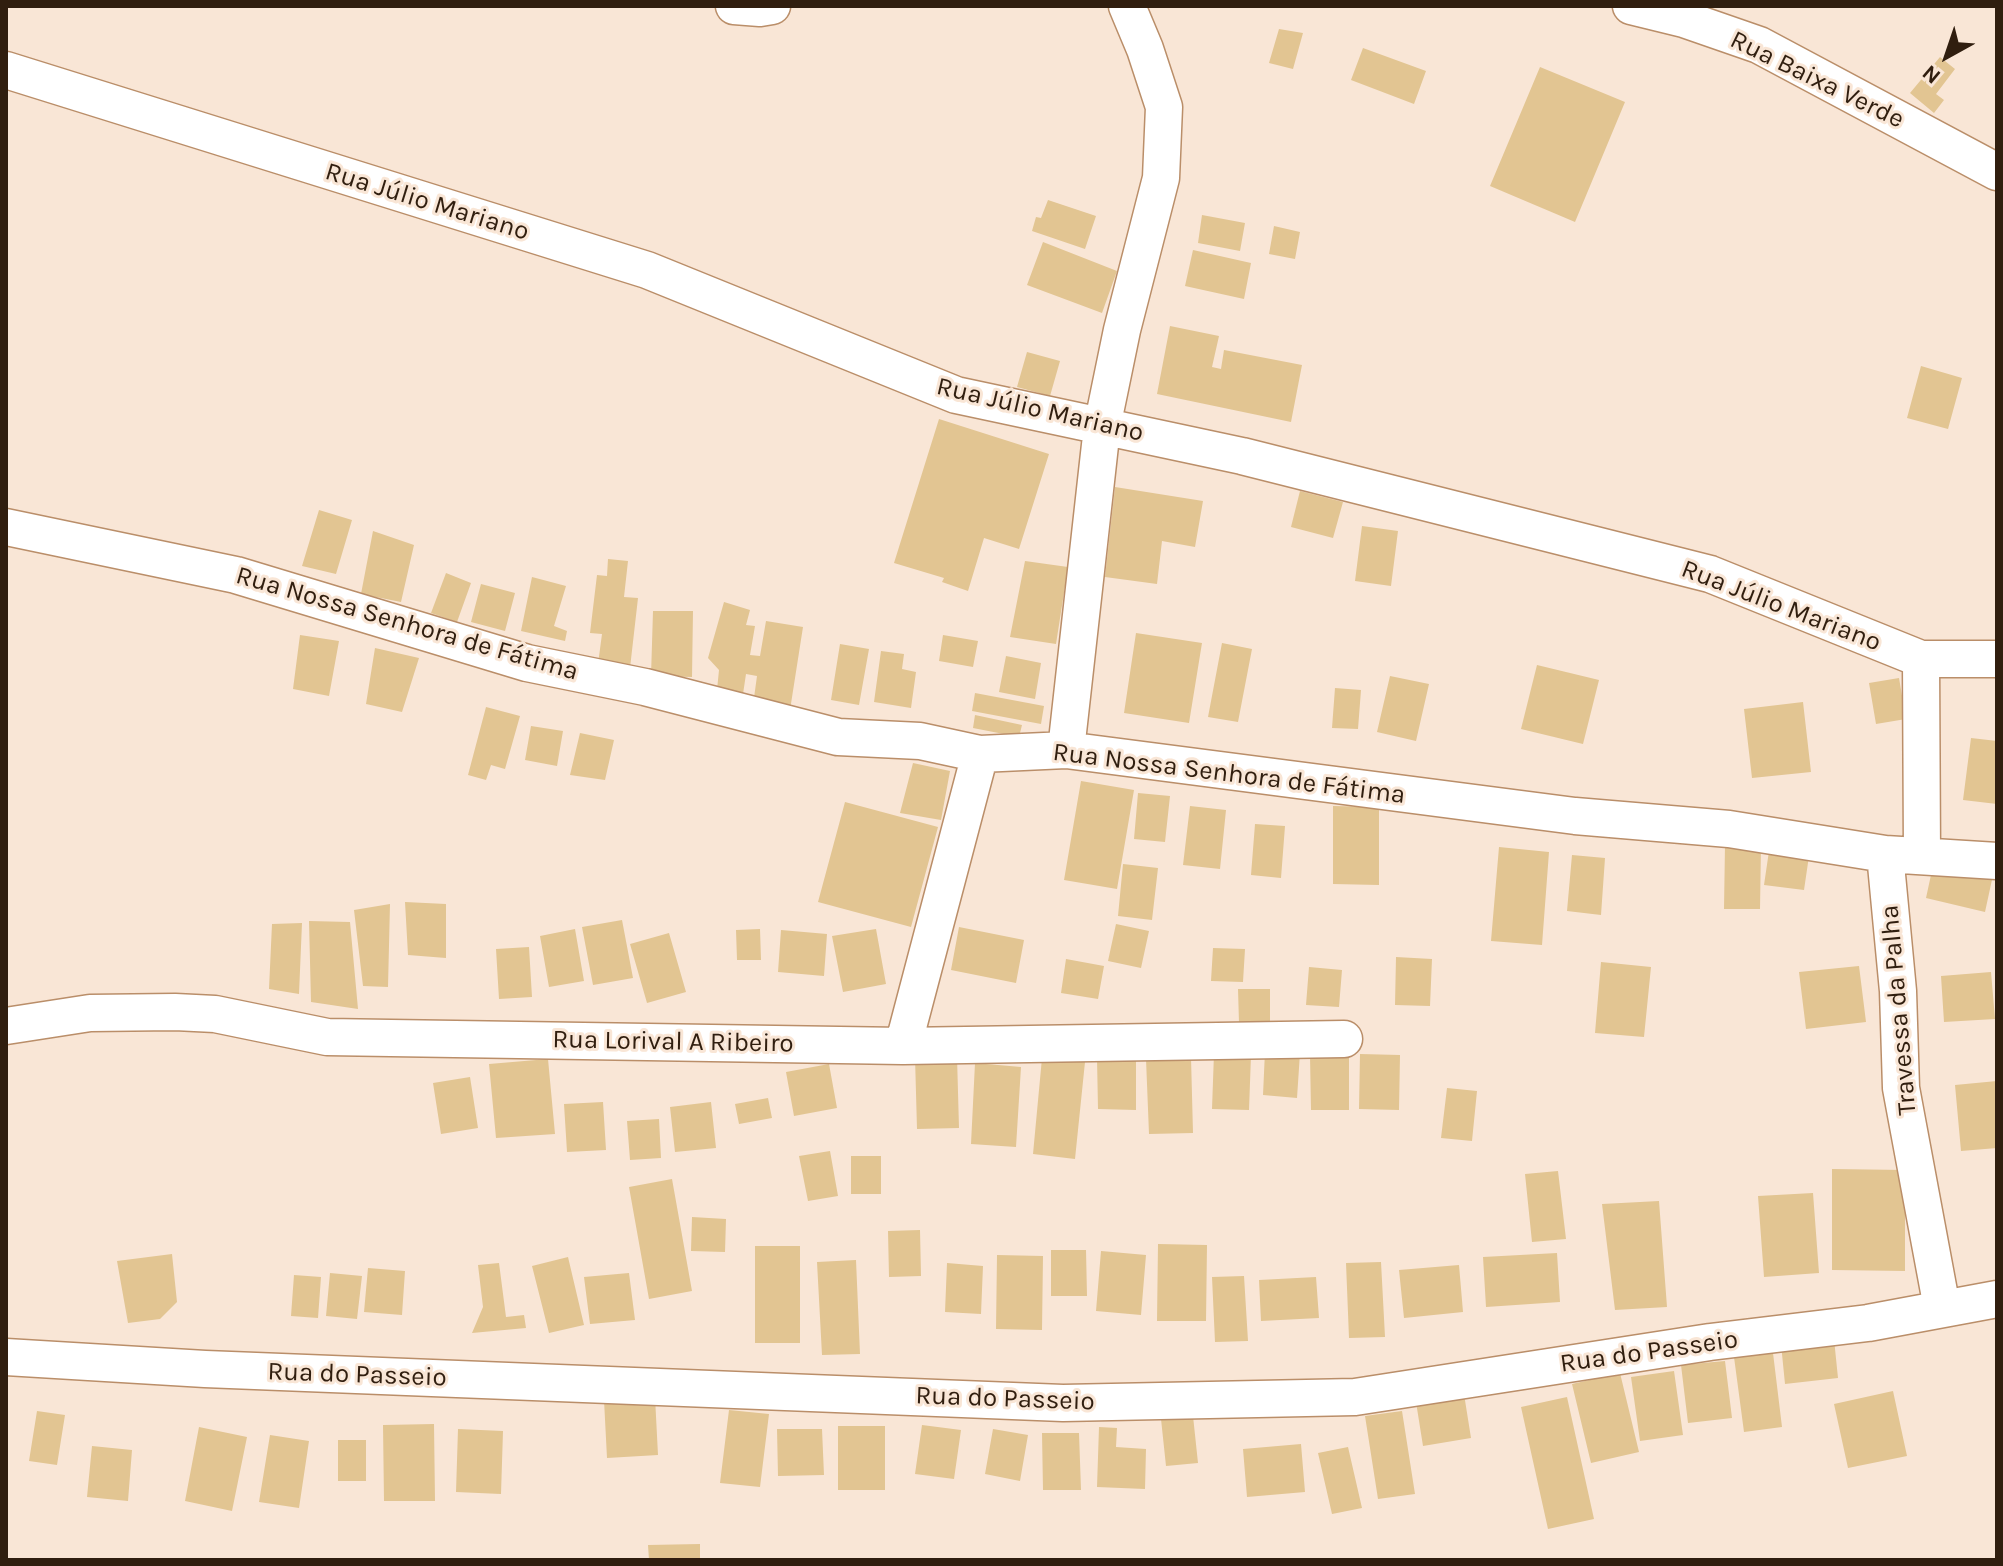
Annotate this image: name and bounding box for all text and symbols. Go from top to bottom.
north arrow [1907,16,1987,96]
street label: Rua Baixa Verde [1725,24,1909,136]
text: N [1917,59,1946,89]
street label: Rua Júlio Mariano [321,156,533,248]
street label: Rua Júlio Mariano [933,371,1147,449]
street label: Rua Júlio Mariano [1677,554,1885,658]
street label: Rua Nossa Senhora de Fátima [232,560,582,688]
street label: Rua Nossa Senhora de Fátima [1051,737,1407,811]
street label: Travessa da Palha [1874,904,1924,1116]
street label: Rua Lorival A Ribeiro [552,1024,794,1060]
street label: Rua do Passeio [1558,1324,1740,1380]
street label: Rua do Passeio [267,1356,447,1394]
street label: Rua do Passeio [915,1380,1095,1418]

